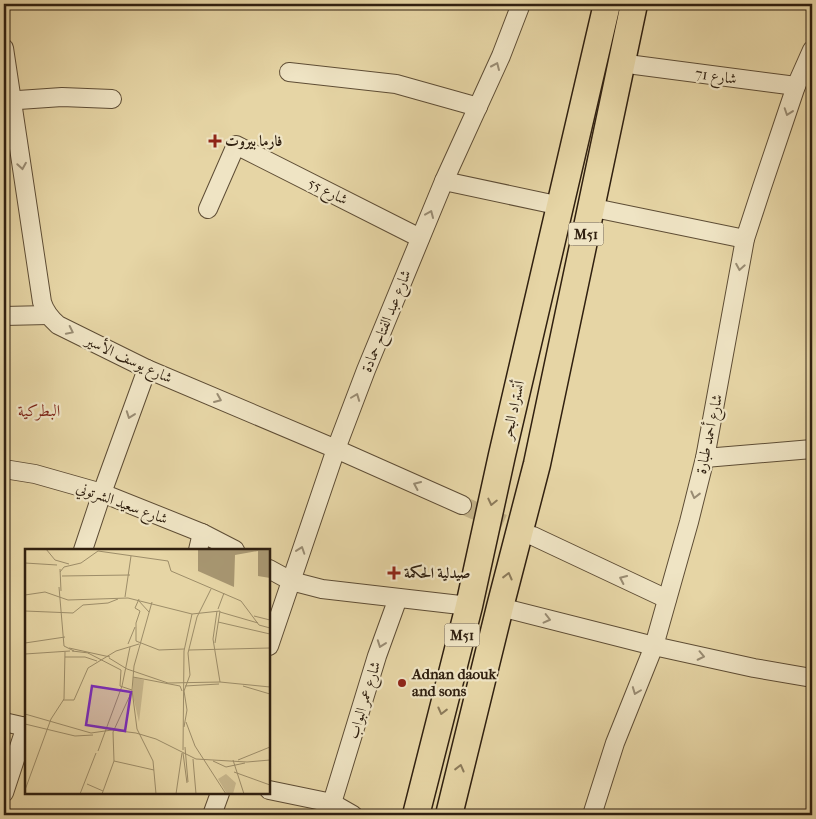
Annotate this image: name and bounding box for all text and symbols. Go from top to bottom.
one-way arrow [490,62,501,71]
street label: شارع 71 [693,64,738,92]
one-way arrow [784,107,794,115]
place label: فارما بيروت [225,132,282,150]
marker: فارما بيروت [209,135,221,147]
one-way arrow [16,161,26,170]
street label: شارع 55 [303,173,351,212]
one-way arrow [424,210,435,219]
road number: M51 [568,222,604,245]
one-way arrow [736,262,746,271]
street label: شارع عبد الفتاح حمادة [357,267,418,376]
one-way arrow [65,325,74,335]
street label: شارع يوسف الأسير [79,328,176,391]
street label: أتستراد البحر [495,378,530,443]
one-way arrow [213,392,222,403]
street label: شارع أحمد طبارة [690,392,730,476]
one-way arrow [349,393,360,402]
district label: البطركية [18,401,60,421]
one-way arrow [126,410,136,418]
street label: شارع سعيد الشرتوني [72,478,170,532]
one-way arrow [413,480,422,491]
one-way arrow [691,490,701,498]
one-way arrow [487,498,498,507]
one-way arrow [296,546,306,555]
inset map [25,549,270,794]
place label: صيدلية الحكمة [404,564,471,582]
marker: صيدلية الحكمة [388,567,400,579]
one-way arrow [502,572,513,581]
one-way arrow [619,574,628,585]
one-way arrow [543,613,552,624]
road number: M51 [444,624,480,646]
one-way arrow [377,639,387,648]
one-way arrow [697,650,706,661]
street label: شارع عمر البواب [344,659,388,742]
place label: Adnan daouk and sons [411,665,498,700]
marker: Adnan daouk and sons [396,677,408,689]
one-way arrow [632,686,642,695]
one-way arrow [438,707,448,715]
one-way arrow [454,763,465,772]

